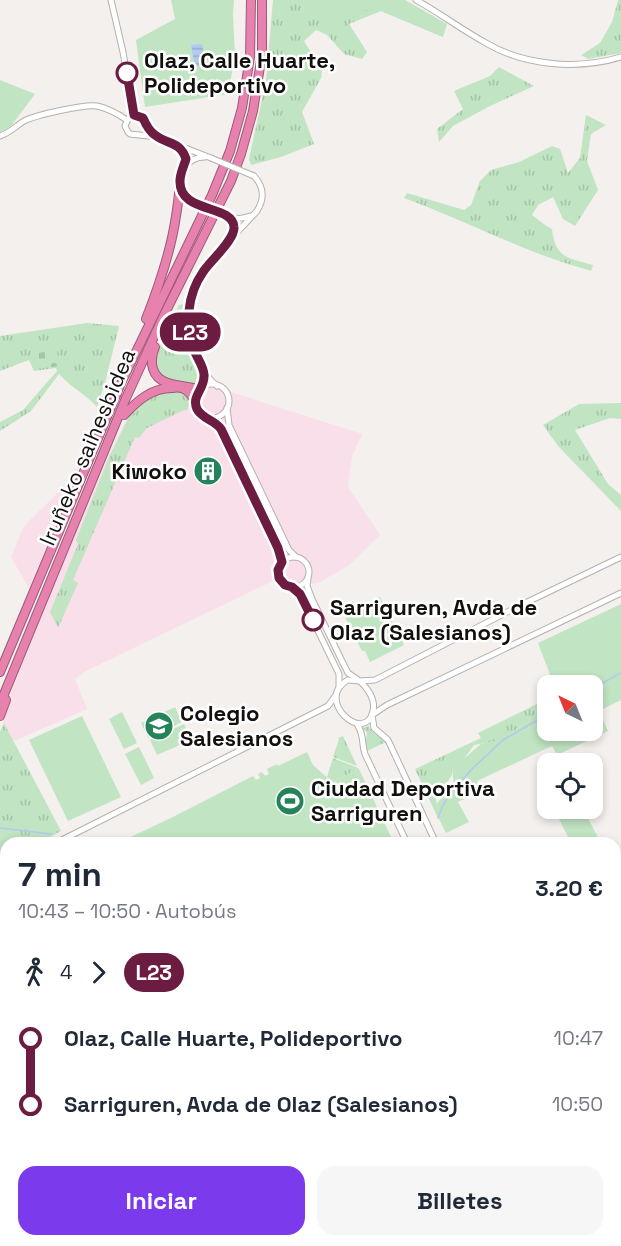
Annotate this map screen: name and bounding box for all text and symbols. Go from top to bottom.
place label: Olaz, Calle Huarte, Polideportivo [144,46,335,99]
marker: Olaz, Calle Huarte, Polideportivo [116,62,138,84]
line badge: L23 [156,312,225,352]
text: L23 [172,319,208,346]
street label: Iruñeko saihesbidea [33,344,141,550]
building icon: Kiwoko [192,455,224,487]
place label: Kiwoko [111,457,187,485]
place label: Sarriguren, Avda de Olaz (Salesianos) [330,593,537,646]
marker: Sarriguren, Avda de Olaz (Salesianos) [302,609,324,631]
north arrow [537,675,603,741]
map controls [537,675,603,819]
place label: Colegio Salesianos [180,699,293,752]
school or university icon: Colegio Salesianos [143,710,175,742]
button: locate [537,753,603,819]
place label: Ciudad Deportiva Sarriguren [311,774,495,827]
sports icon: Ciudad Deportiva Sarriguren [274,785,306,817]
text: 7 min [18,854,102,896]
text: 3.20 € [535,874,603,902]
text: 10:43 – 10:50 · Autobús [18,898,237,924]
icon: walk [18,956,51,989]
icon: forward [82,956,115,989]
text: 4 [60,959,73,985]
text: L23 [136,959,172,986]
text: Olaz, Calle Huarte, Polideportivo [64,1024,402,1052]
text: 10:47 [554,1025,603,1051]
text: Sarriguren, Avda de Olaz (Salesianos) [64,1090,458,1118]
text: 10:50 [552,1091,603,1117]
button: Iniciar [18,1166,305,1235]
button: Billetes [317,1166,603,1235]

